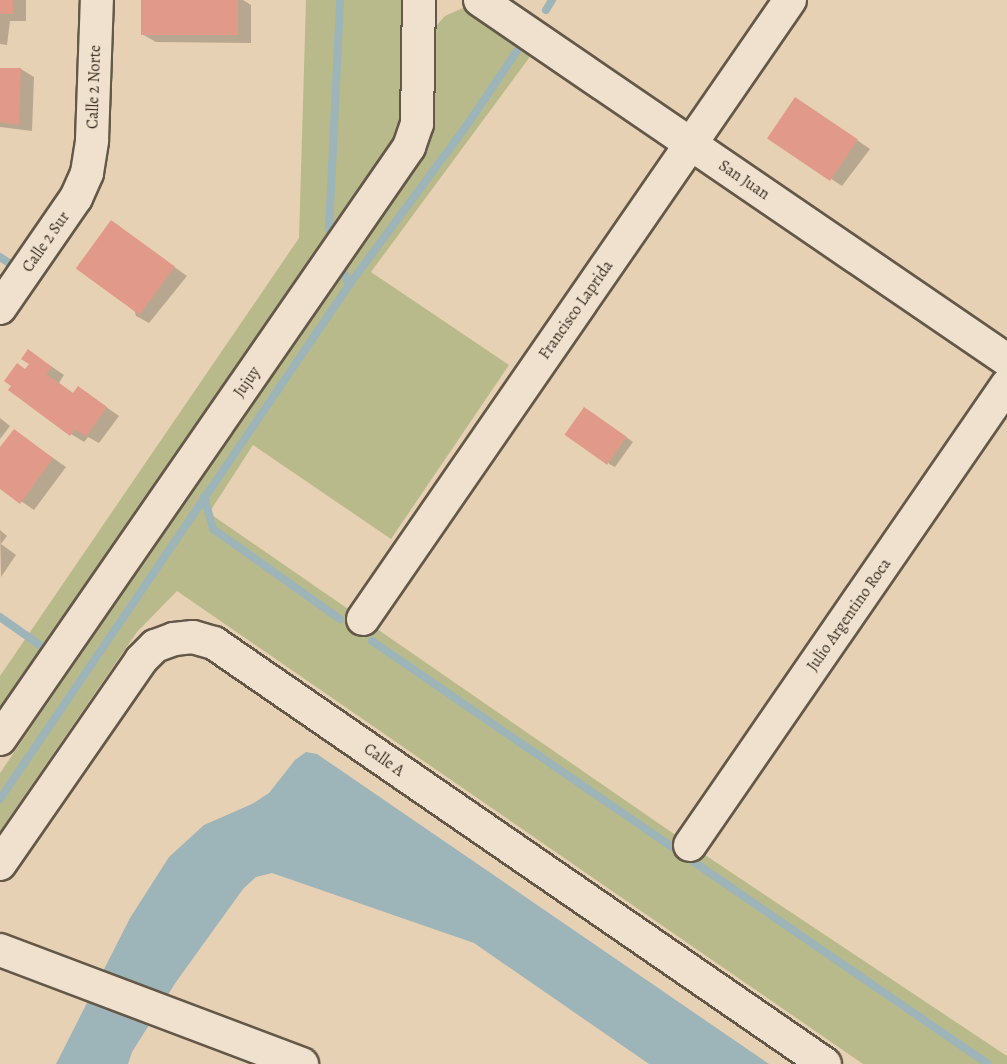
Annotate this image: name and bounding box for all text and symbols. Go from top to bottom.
street label: Calle 2 Norte [83,45,105,129]
street label: San Juan [715,156,773,204]
street label: Calle 2 Sur [18,208,74,276]
street label: Francisco Laprida [535,257,617,363]
street label: Jujuy [230,363,264,401]
street label: Julio Argentino Roca [803,555,895,675]
street label: Calle A [360,739,408,781]

